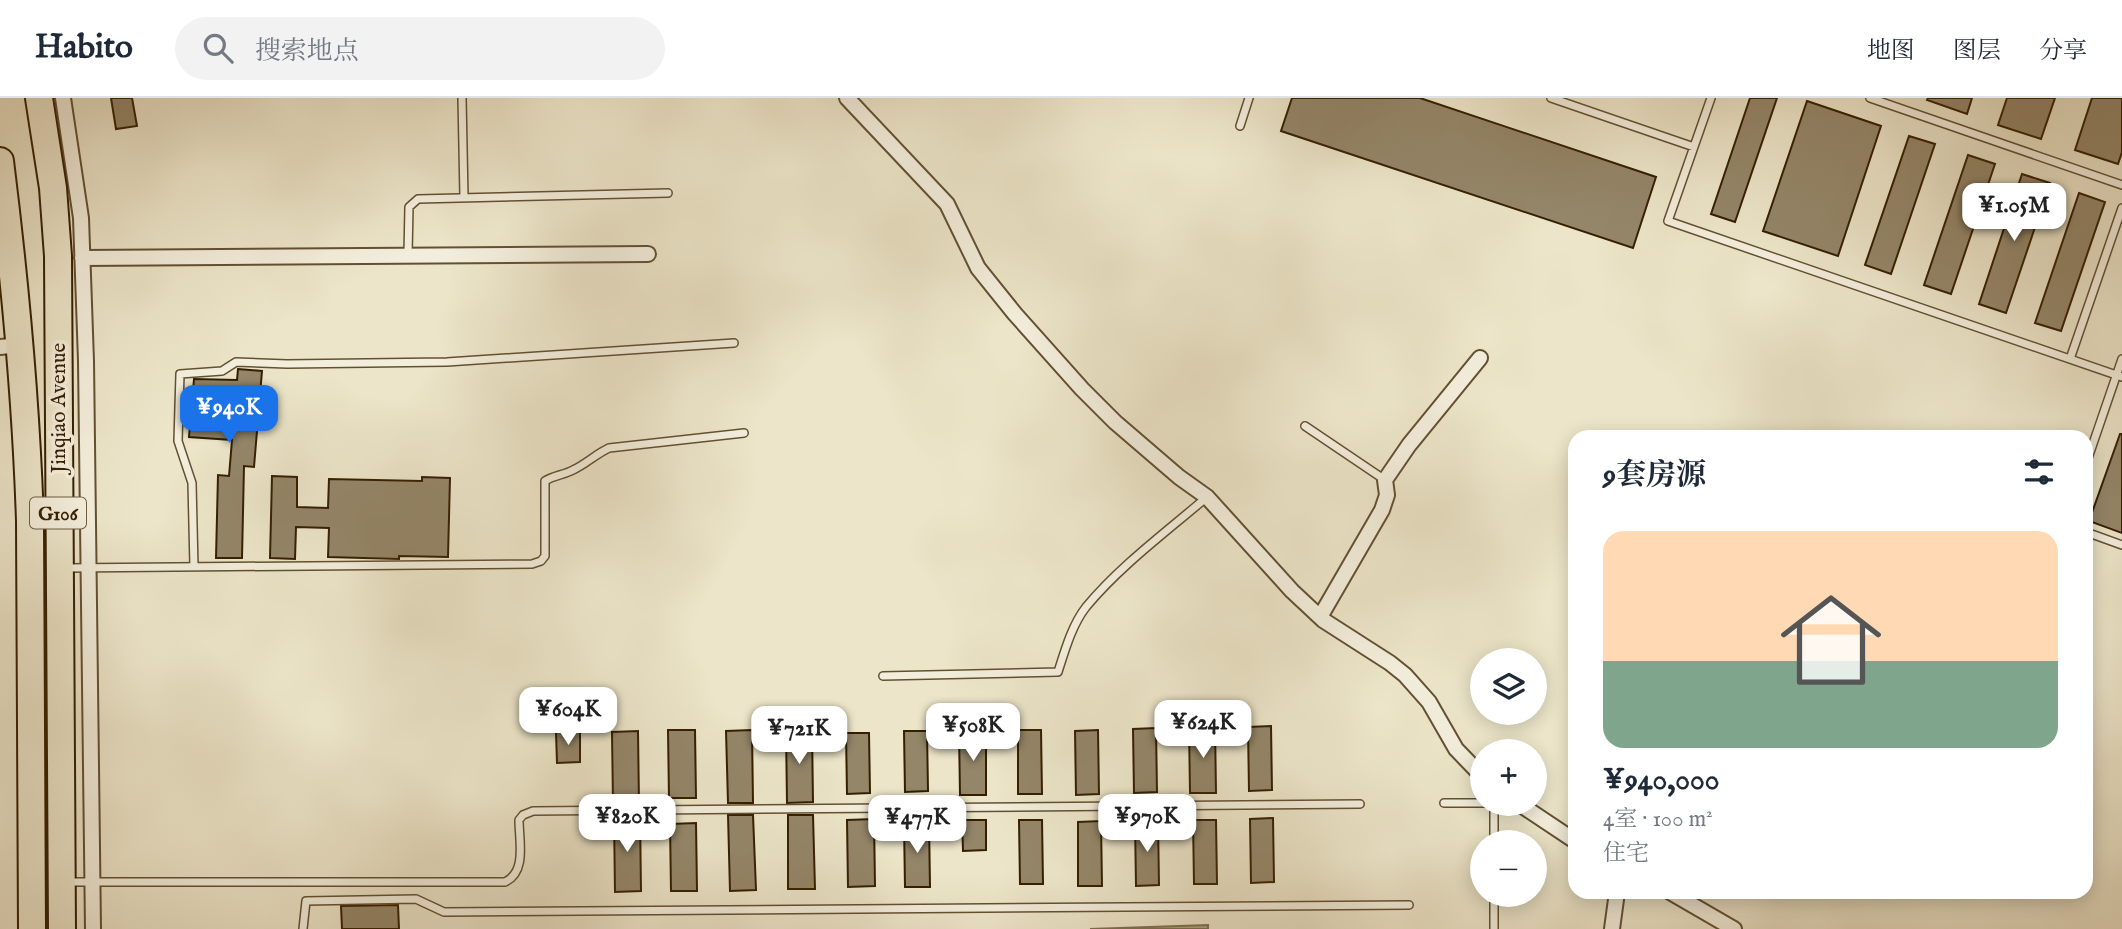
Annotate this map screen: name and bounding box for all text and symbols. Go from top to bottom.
search box [175,17,665,80]
text: Habito [35,27,133,69]
icon: search [199,29,237,67]
text: 搜索地点 [255,35,359,68]
text: 地图 [1867,36,1915,67]
text: 图层 [1953,36,2001,67]
text: 分享 [2039,36,2087,67]
pin: ¥1.05M [1957,184,2071,243]
text: ¥1.05M [1978,191,2050,220]
street label: Jinqiao Avenue [46,342,73,475]
pin: ¥940K [180,386,278,445]
text: ¥940K [196,393,262,422]
icon: filters [2020,453,2058,491]
text: 9套房源 [1603,457,1706,495]
road number: G106 [30,498,86,528]
icon: home [1768,577,1894,703]
map controls [1470,648,1547,907]
button: layers [1470,648,1547,725]
pin: ¥604K [519,688,617,747]
text: ¥604K [535,695,601,724]
pin: ¥624K [1154,700,1252,760]
pin: ¥508K [924,704,1022,763]
pin: ¥721K [750,706,848,766]
text: ¥624K [1170,708,1236,737]
text: ¥508K [942,711,1004,740]
text: ¥721K [767,714,831,743]
button: + [1470,739,1547,816]
text: ¥940,000 [1603,762,1719,800]
pin: ¥820K [578,794,676,854]
pin: ¥970K [1098,794,1196,854]
pin: ¥477K [868,796,966,855]
text: ¥820K [595,802,659,831]
text: ¥970K [1114,802,1180,831]
text: ¥477K [884,803,950,832]
text: 4室 · 100 m² [1603,805,1713,834]
button: − [1470,830,1547,907]
text: 住宅 [1603,839,1649,868]

